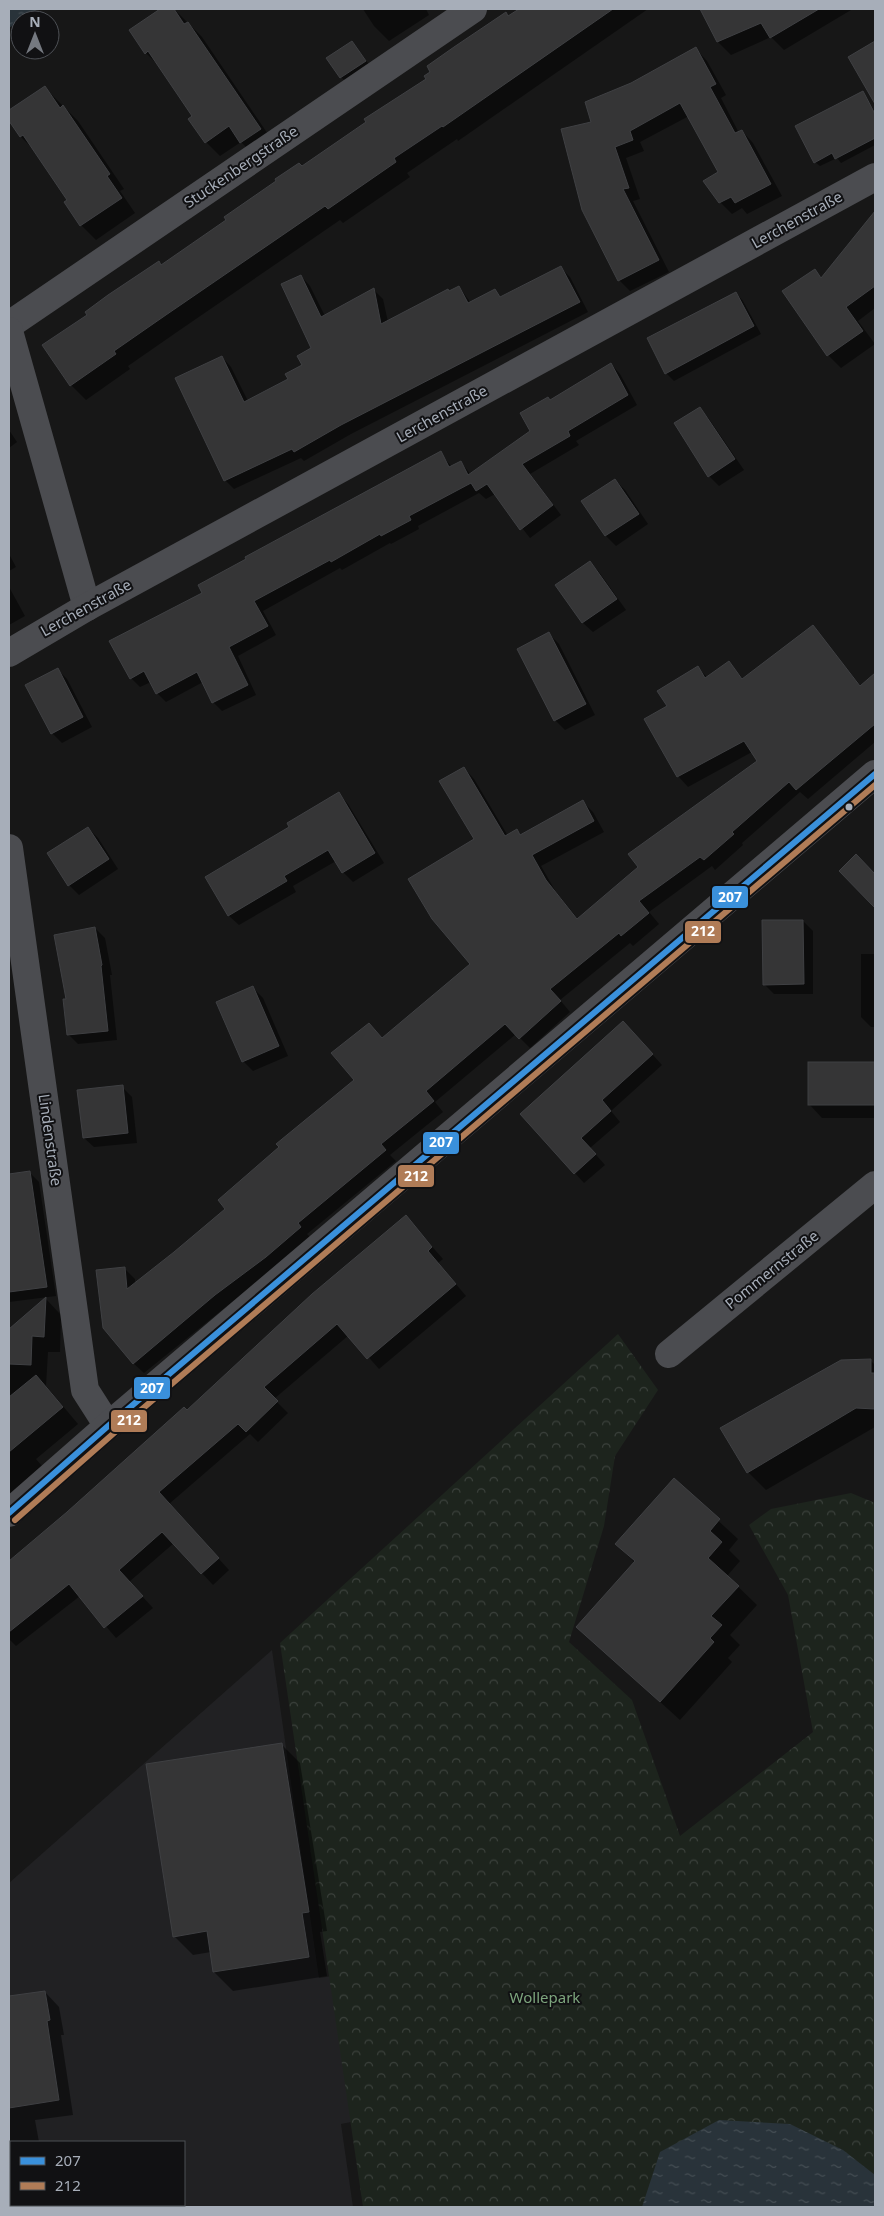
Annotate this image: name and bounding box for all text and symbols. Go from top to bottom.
north arrow [10,10,60,60]
text: N [29,12,41,31]
street label: Stuckenbergstraße [179,121,301,212]
street label: Lerchenstraße [747,186,846,252]
street label: Lerchenstraße [392,380,491,446]
street label: Lerchenstraße [36,574,135,640]
unlabelled marker [844,802,854,812]
line badge: 207 [711,885,749,909]
text: 207 [718,887,742,906]
line badge: 212 [684,920,722,944]
text: 212 [691,921,715,940]
street label: Lindenstraße [35,1093,67,1187]
line badge: 207 [422,1131,460,1155]
text: 207 [429,1132,453,1151]
line badge: 212 [397,1164,435,1188]
text: 212 [404,1166,428,1185]
street label: Pommernstraße [720,1225,822,1313]
line badge: 207 [133,1376,171,1400]
text: 207 [140,1378,164,1397]
line badge: 212 [110,1409,148,1433]
text: 212 [117,1410,141,1429]
park label: Wollepark [510,1987,580,2007]
legend [10,2141,185,2206]
text: 207 [55,2150,81,2170]
text: 212 [55,2175,81,2195]

